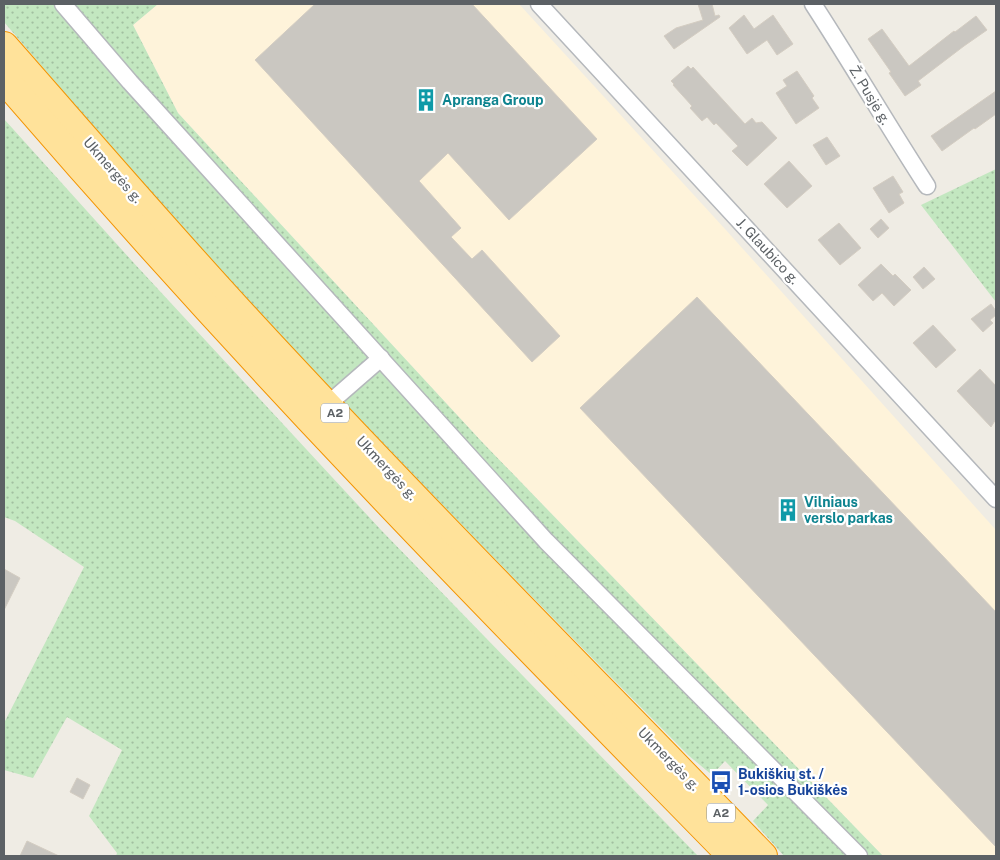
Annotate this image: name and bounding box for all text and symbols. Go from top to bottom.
street label: Ž. Pusjė g. [846,62,895,128]
building icon: Apranga Group [413,87,439,113]
place label: Apranga Group [442,92,543,108]
street label: Ukmergės g. [80,134,146,206]
street label: J. Glaubico g. [733,215,803,287]
road number: A2 [321,403,349,422]
street label: Ukmergės g. [353,433,421,503]
place label: Vilniaus verslo parkas [804,494,893,526]
building icon: Vilniaus verslo parkas [775,497,801,523]
street label: Ukmergės g. [635,724,703,794]
place label: Bukiškių st. / 1-osios Bukiškės [738,766,848,798]
bus stop icon: Bukiškių st. / 1-osios Bukiškės [708,769,734,795]
road number: A2 [707,804,735,822]

